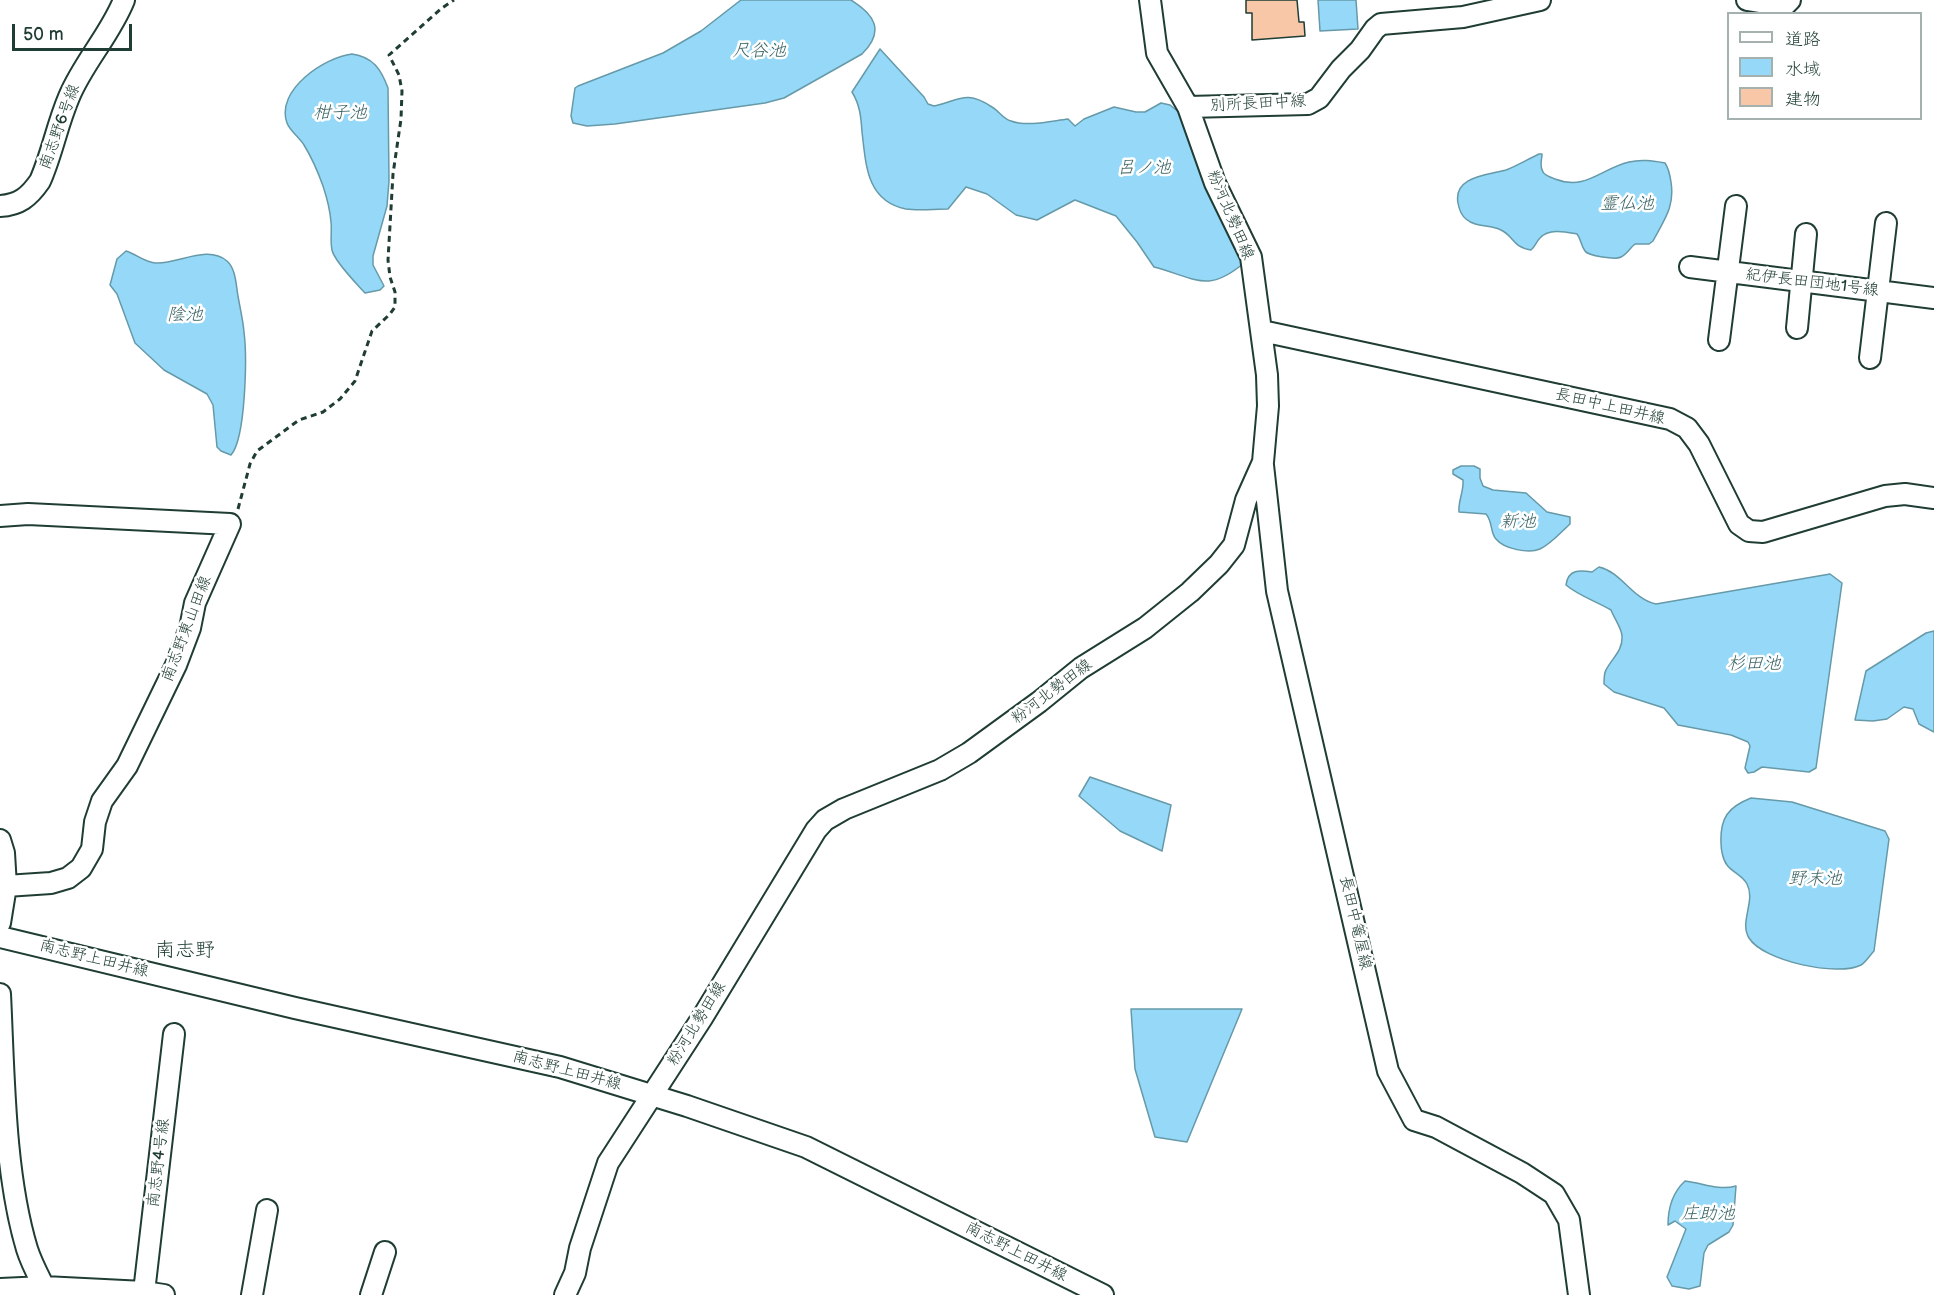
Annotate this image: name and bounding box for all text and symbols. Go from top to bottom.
scale bar [15,12,135,50]
legend [1727,12,1922,120]
text: 50 m [23,24,64,45]
text: 道路 [1785,29,1821,50]
water label: 尺谷池 [732,40,786,62]
text: 水域 [1785,59,1821,80]
street label: 南志野6号線 [36,82,84,172]
text: 建物 [1785,89,1821,110]
street label: 別所長田中線 [1210,92,1306,116]
water label: 柑子池 [313,102,367,124]
water label: 呂ノ池 [1117,157,1171,179]
street label: 粉河北勢田線 [1202,167,1258,263]
water label: 霊仏池 [1600,193,1654,215]
street label: 紀伊長田団地1号線 [1744,265,1880,301]
water label: 陰池 [167,304,203,326]
street label: 長田中上田井線 [1553,385,1667,429]
water label: 新池 [1500,511,1536,533]
street label: 南志野東山田線 [158,573,216,685]
water label: 杉田池 [1727,653,1781,675]
street label: 粉河北勢田線 [1008,655,1096,729]
water label: 野末池 [1788,868,1842,890]
street label: 長田中篭屋線 [1335,874,1375,972]
street label: 南志野上田井線 [37,936,151,982]
district label: 南志野 [155,939,215,963]
street label: 粉河北勢田線 [663,978,731,1070]
street label: 南志野上田井線 [510,1047,624,1095]
street label: 南志野4号線 [144,1117,174,1209]
water label: 庄助池 [1681,1203,1735,1225]
street label: 南志野上田井線 [962,1218,1070,1286]

